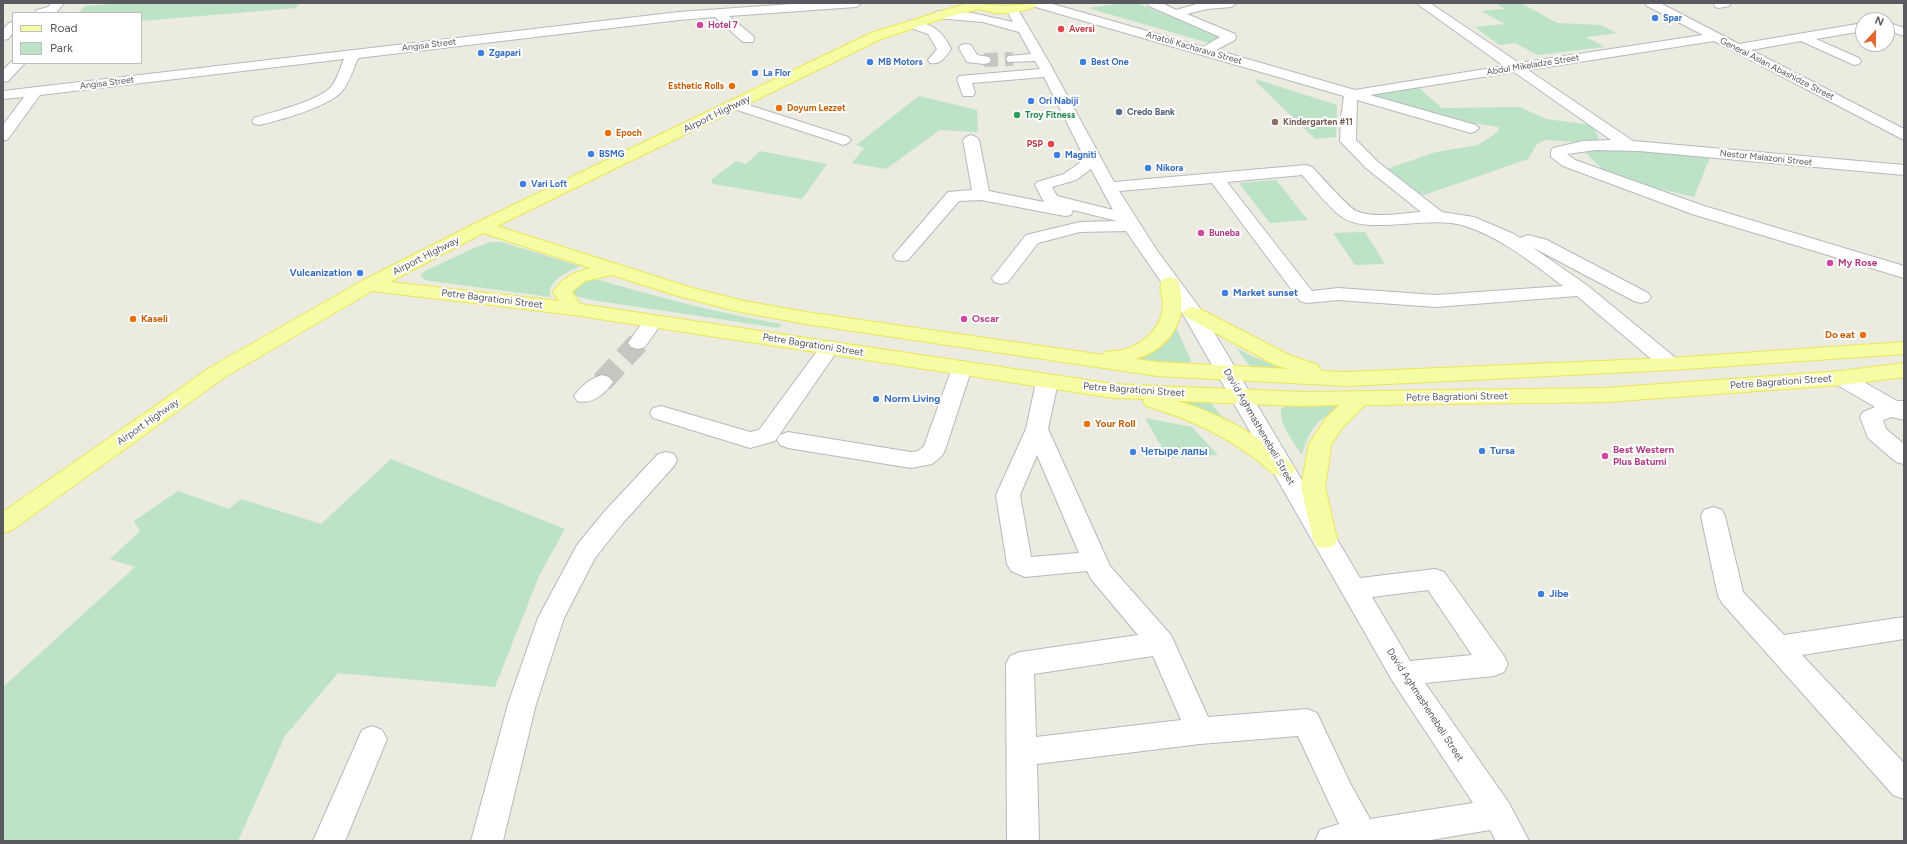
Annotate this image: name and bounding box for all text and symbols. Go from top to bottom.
legend [12,12,142,64]
north arrow [1855,12,1895,52]
marker: Spar [1650,13,1660,23]
place label: Spar [1663,13,1682,23]
text: N [1873,14,1886,29]
marker: Hotel 7 [695,20,705,30]
place label: Hotel 7 [708,20,738,30]
text: Road [50,21,78,35]
marker: Aversi [1056,24,1066,34]
place label: Aversi [1069,24,1095,34]
street label: Anatoli Kacharava Street [1145,29,1243,67]
street label: General Aslan Abashidze Street [1718,35,1836,103]
street label: Angisa Street [401,36,457,54]
text: Park [50,41,73,55]
marker: Zgapari [476,48,486,58]
place label: Zgapari [489,48,521,58]
street label: Abdul Mikeladze Street [1486,52,1580,78]
marker: MB Motors [865,57,875,67]
place label: MB Motors [878,57,923,67]
marker: Best One [1078,57,1088,67]
place label: Best One [1091,57,1129,67]
marker: La Flor [750,68,760,78]
place label: La Flor [763,68,791,78]
street label: Angisa Street [79,74,135,92]
place label: Esthetic Rolls [668,81,724,91]
marker: Esthetic Rolls [727,81,737,91]
street label: Airport Highway [682,93,752,135]
marker: Ori Nabiji [1026,96,1036,106]
place label: Ori Nabiji [1039,96,1078,106]
marker: Doyum Lezzet [774,103,784,113]
place label: Doyum Lezzet [787,103,846,113]
marker: Credo Bank [1114,107,1124,117]
place label: Credo Bank [1127,107,1175,117]
marker: Troy Fitness [1012,110,1022,120]
place label: Troy Fitness [1025,110,1075,120]
marker: Kindergarten #11 [1270,117,1280,127]
place label: Kindergarten #11 [1283,117,1353,127]
marker: Epoch [603,128,613,138]
place label: Epoch [616,128,642,138]
place label: PSP [1027,139,1043,149]
marker: PSP [1046,139,1056,149]
street label: Nestor Malazoni Street [1719,148,1813,168]
marker: BSMG [586,149,596,159]
place label: BSMG [599,149,624,159]
marker: Magniti [1052,150,1062,160]
place label: Magniti [1065,150,1096,160]
marker: Nikora [1143,163,1153,173]
place label: Nikora [1156,163,1183,173]
marker: Vari Loft [518,179,528,189]
place label: Vari Loft [531,179,567,189]
marker: Buneba [1196,228,1206,238]
place label: Buneba [1209,228,1240,238]
street label: Airport Highway [391,234,461,278]
place label: My Rose [1838,257,1877,269]
marker: My Rose [1825,258,1835,268]
place label: Vulcanization [290,267,352,279]
marker: Vulcanization [355,268,365,278]
street label: Petre Bagrationi Street [441,287,543,311]
place label: Market sunset [1233,287,1298,299]
marker: Market sunset [1220,288,1230,298]
place label: Kaseli [141,313,168,325]
place label: Oscar [972,313,999,325]
marker: Kaseli [128,314,138,324]
marker: Oscar [959,314,969,324]
place label: Do eat [1825,329,1855,341]
marker: Do eat [1858,330,1868,340]
street label: Petre Bagrationi Street [762,331,864,359]
street label: David Aghmashenebeli Street [1221,367,1297,487]
street label: Petre Bagrationi Street [1730,372,1832,392]
street label: Petre Bagrationi Street [1083,380,1185,400]
street label: Petre Bagrationi Street [1406,390,1508,404]
place label: Norm Living [884,393,940,405]
marker: Norm Living [871,394,881,404]
street label: Airport Highway [115,396,181,448]
place label: Your Roll [1095,418,1135,430]
marker: Your Roll [1082,419,1092,429]
place label: Best Western Plus Batumi [1613,444,1674,468]
place label: Tursa [1490,445,1515,457]
place label: Четыре лапы [1141,446,1207,458]
marker: Tursa [1477,446,1487,456]
marker: Четыре лапы [1128,447,1138,457]
marker: Best Western Plus Batumi [1600,451,1610,461]
place label: Jibe [1549,588,1569,600]
marker: Jibe [1536,589,1546,599]
street label: David Aghmashenebeli Street [1384,646,1466,764]

